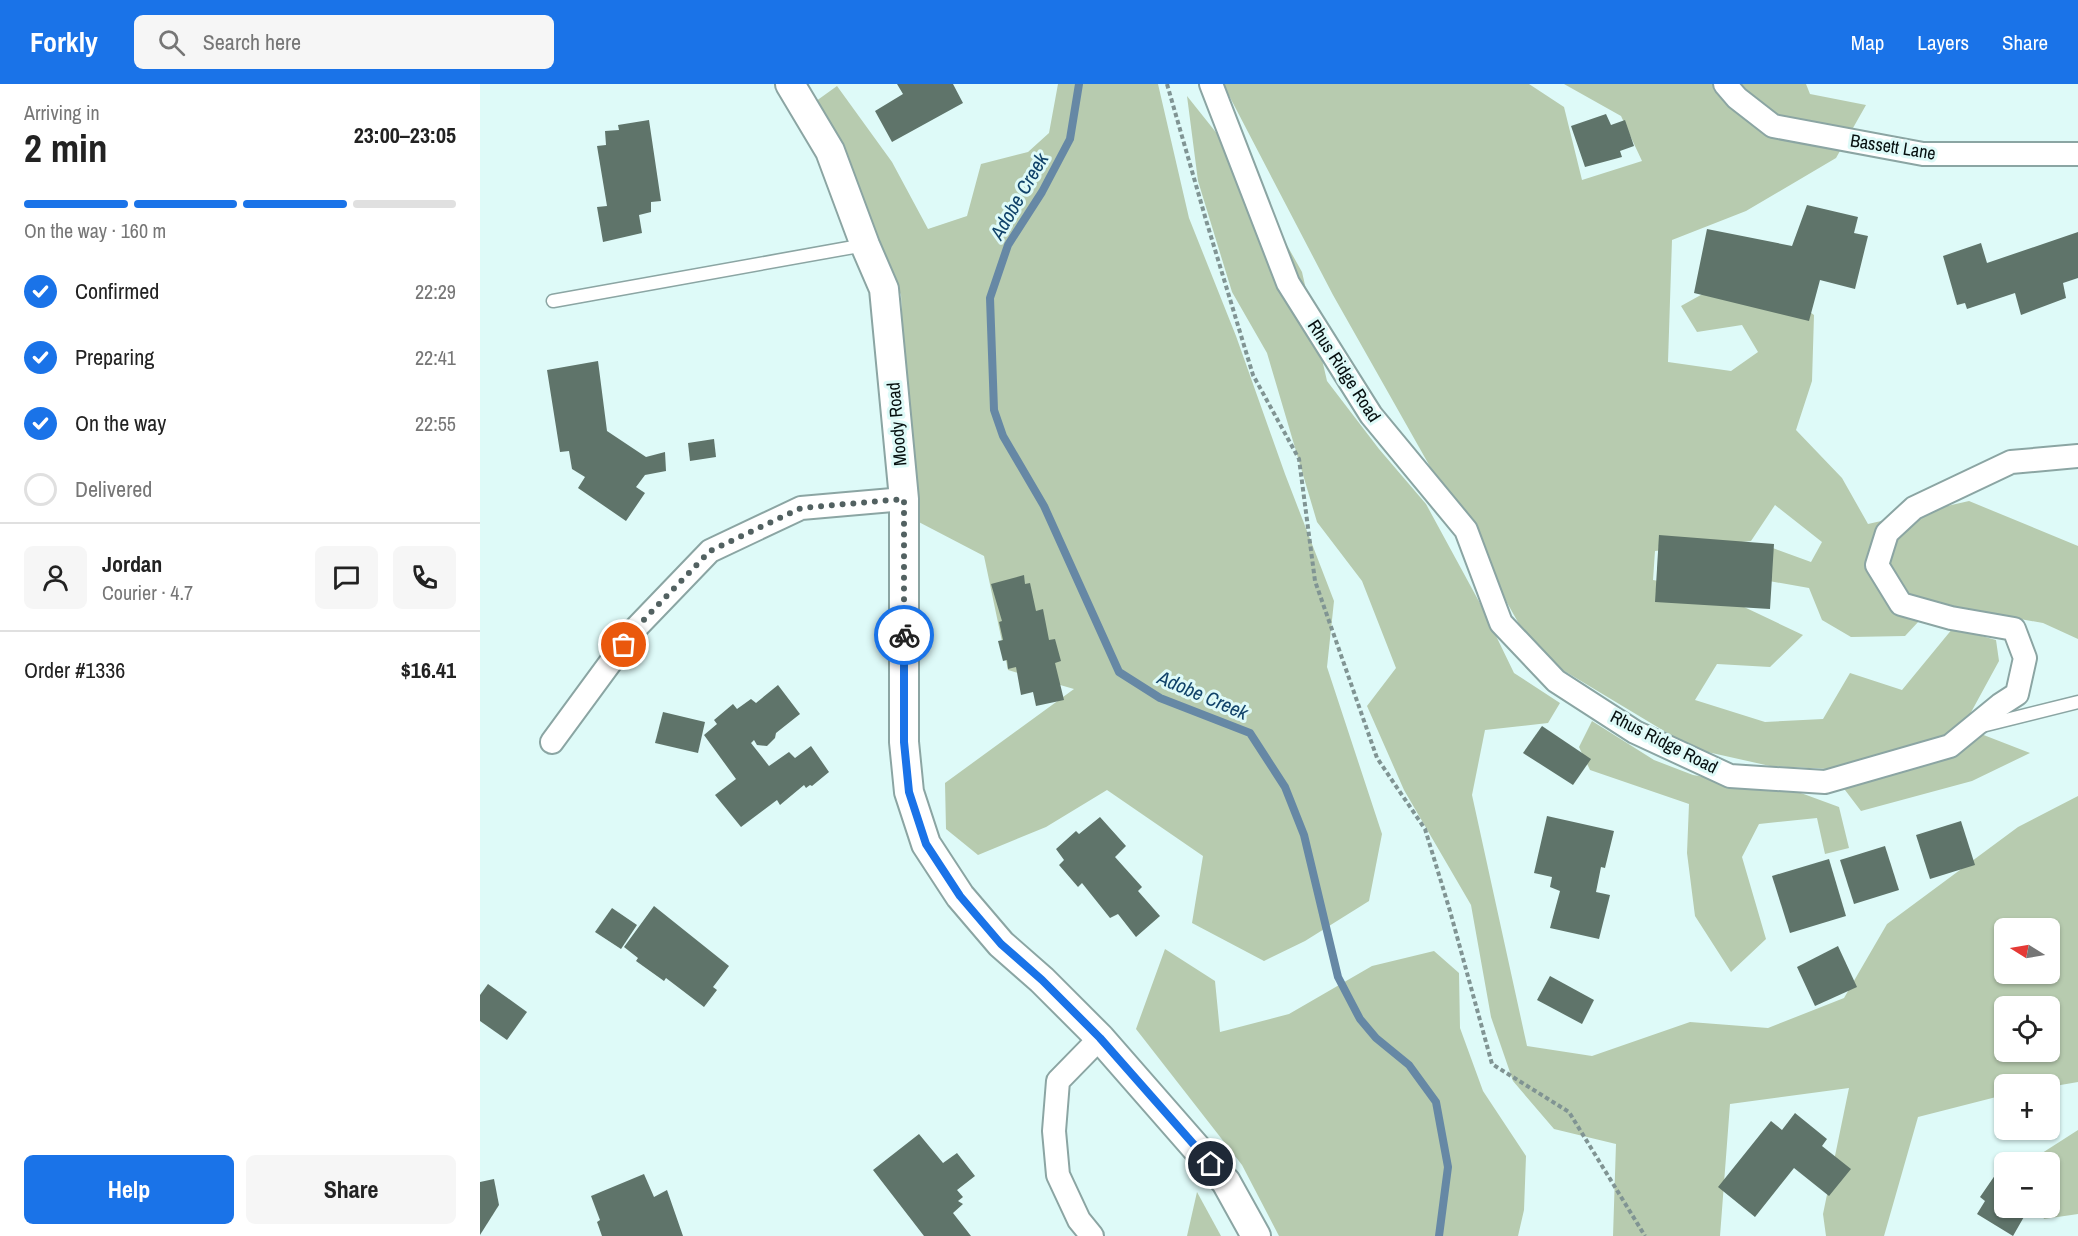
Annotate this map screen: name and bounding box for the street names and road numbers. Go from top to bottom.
street label: Bassett Lane [1849,127,1938,166]
street label: Rhus Ridge Road [1302,315,1387,427]
street label: Moody Road [880,381,913,467]
street label: Rhus Ridge Road [1606,704,1722,779]

